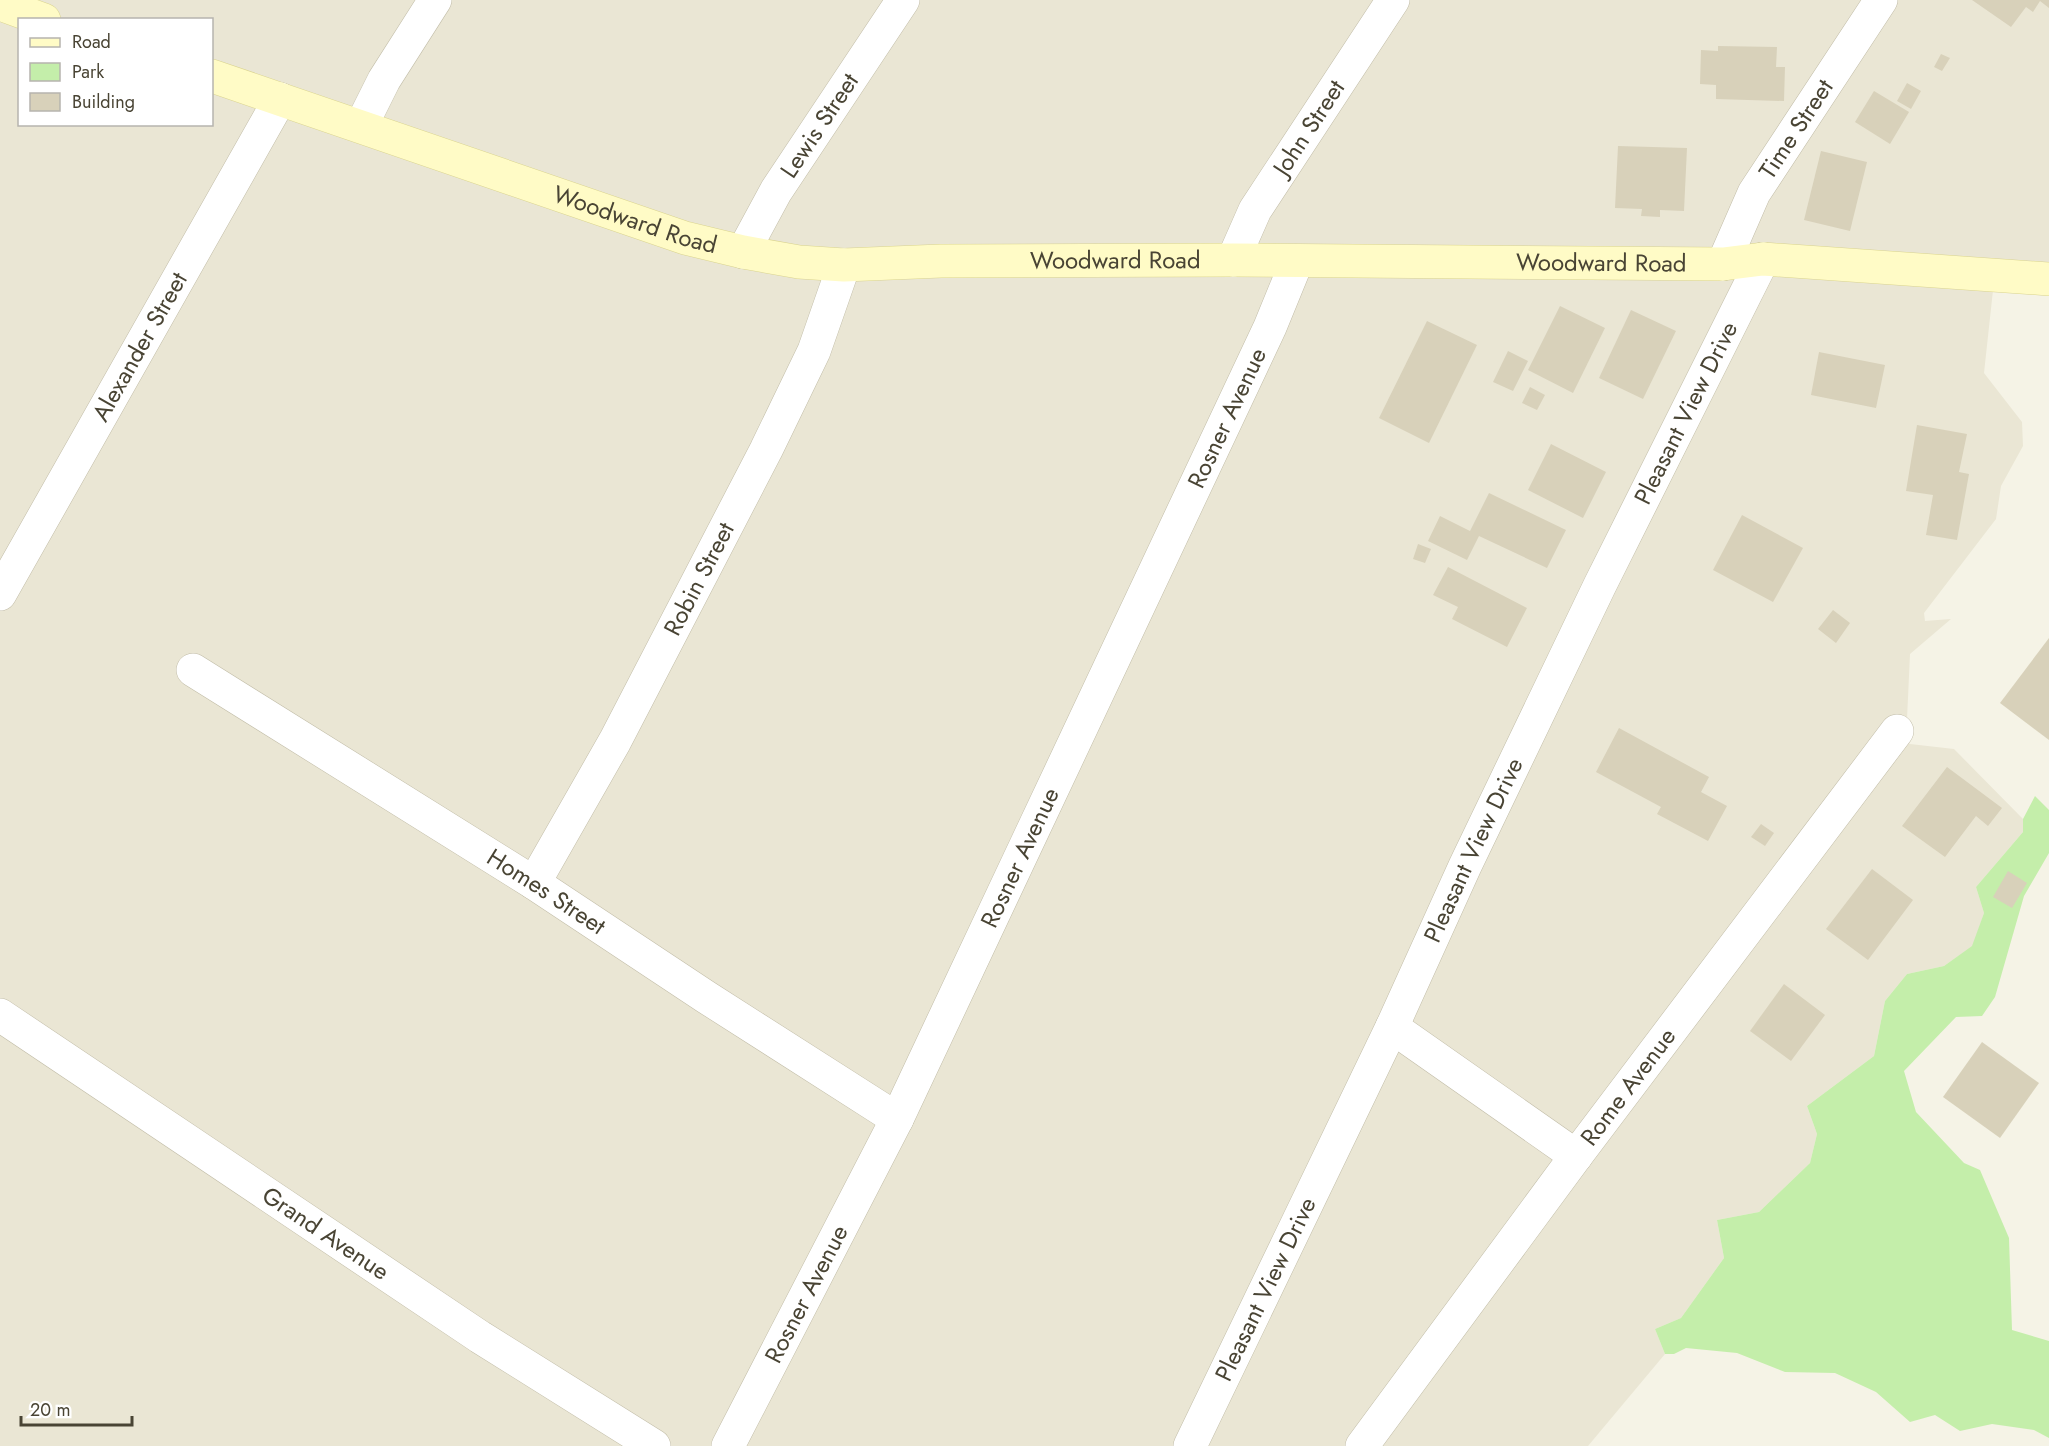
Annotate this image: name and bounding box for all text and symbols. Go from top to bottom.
legend [18,18,213,126]
text: Road [72,29,111,55]
text: Park [72,59,104,85]
street label: Lewis Street [771,66,867,185]
street label: John Street [1263,72,1353,185]
street label: Time Street [1750,72,1841,186]
text: Building [72,89,135,115]
street label: Woodward Road [549,176,721,262]
street label: Woodward Road [1030,242,1201,278]
street label: Woodward Road [1516,244,1687,281]
street label: Alexander Street [83,265,196,428]
street label: Pleasant View Drive [1625,315,1746,510]
street label: Rosner Avenue [1179,342,1275,494]
street label: Robin Street [655,516,743,642]
street label: Pleasant View Drive [1415,752,1532,948]
street label: Rosner Avenue [972,781,1068,933]
street label: Homes Street [480,840,613,943]
street label: Rome Avenue [1572,1020,1684,1153]
street label: Grand Avenue [255,1178,396,1288]
street label: Pleasant View Drive [1206,1191,1324,1387]
street label: Rosner Avenue [756,1219,856,1369]
scale bar [21,1389,132,1427]
text: 20 m [30,1397,70,1423]

